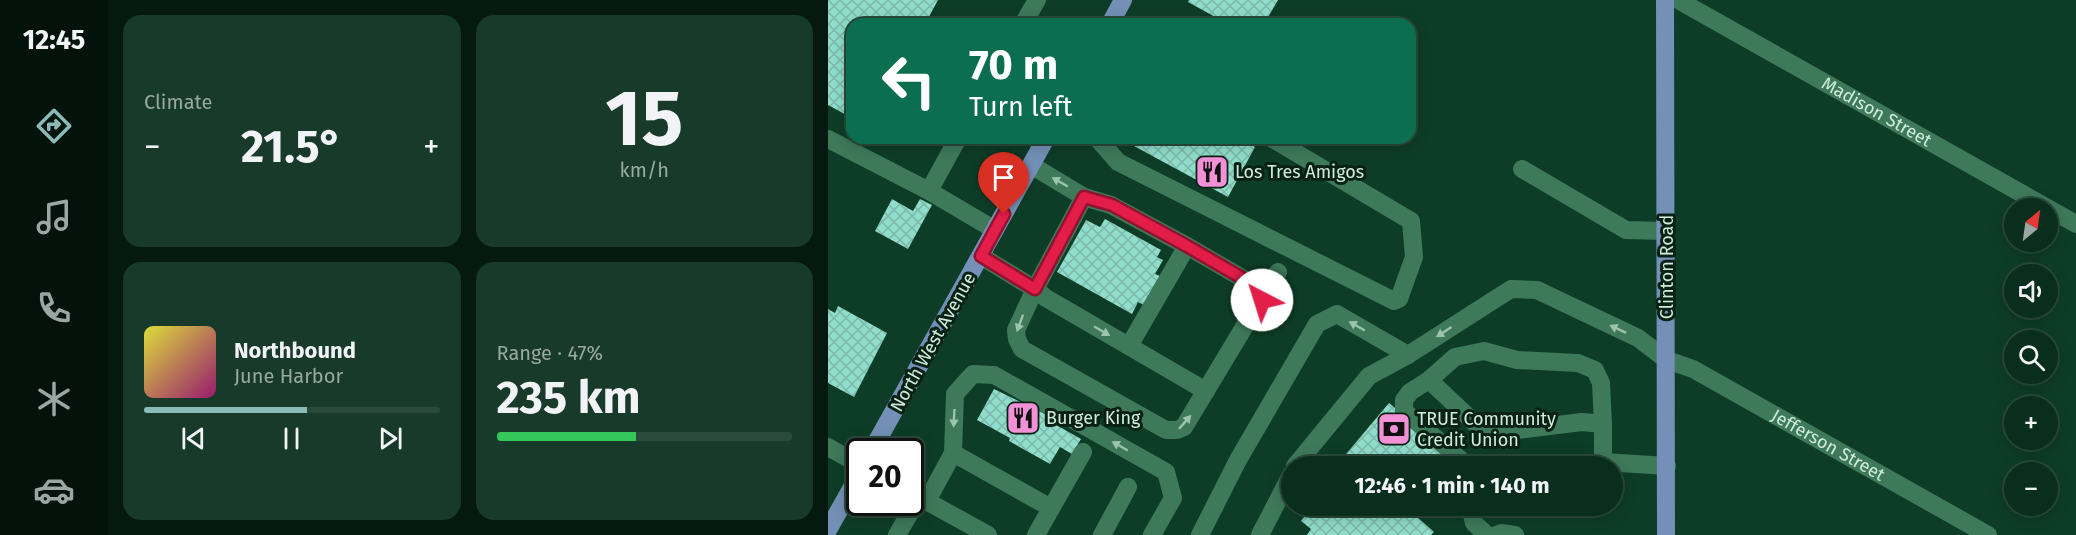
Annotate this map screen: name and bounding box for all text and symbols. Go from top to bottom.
text: 12:45 [23,24,85,56]
text: 70 m [969,40,1058,90]
icon: left [870,42,948,120]
text: 15 [605,72,683,166]
street label: Madison Street [1818,72,1936,152]
text: Climate [144,90,212,114]
text: Turn left [969,91,1072,123]
icon: directions [33,105,75,147]
text: 21.5° [241,120,343,174]
text: − [144,127,161,167]
text: + [423,127,440,167]
pin [978,152,1029,214]
restaurant icon: Los Tres Amigos [1194,154,1230,190]
text: km/h [620,158,669,182]
icon: arrive [987,161,1020,194]
place label: Los Tres Amigos [1235,161,1364,183]
one-way arrow [1052,177,1068,188]
icon: music [33,196,75,238]
north arrow [2004,198,2058,252]
map controls [2004,198,2058,516]
street label: Clinton Road [1656,215,1678,319]
button: sound [2004,264,2058,318]
position arrow [1230,268,1294,332]
street label: North West Avenue [886,269,980,415]
icon: phone [33,287,75,329]
one-way arrow [1015,315,1024,333]
one-way arrow [1348,321,1365,331]
one-way arrow [1609,324,1626,333]
one-way arrow [1094,325,1110,336]
one-way arrow [1436,326,1452,337]
button: search [2004,330,2058,384]
text: Northbound [234,337,356,364]
text: Range · 47% [497,341,603,365]
text: June Harbor [234,364,343,388]
text: 235 km [497,371,641,425]
icon: climate [33,378,75,420]
button: + [2004,396,2058,450]
restaurant icon: Burger King [1005,400,1041,436]
street label: Jefferson Street [1768,404,1889,486]
place label: Burger King [1046,407,1141,429]
one-way arrow [950,408,959,427]
place label: TRUE Community Credit Union [1417,408,1556,451]
bank icon: TRUE Community Credit Union [1376,411,1412,447]
one-way arrow [1179,414,1192,429]
icon: previous [177,422,210,455]
icon: pause [275,422,308,455]
icon: next [374,422,407,455]
speed limit sign: 20 [846,438,924,516]
one-way arrow [1112,441,1128,452]
button: − [2004,462,2058,516]
icon: car [33,469,75,511]
text: 12:46 · 1 min · 140 m [1354,472,1550,499]

